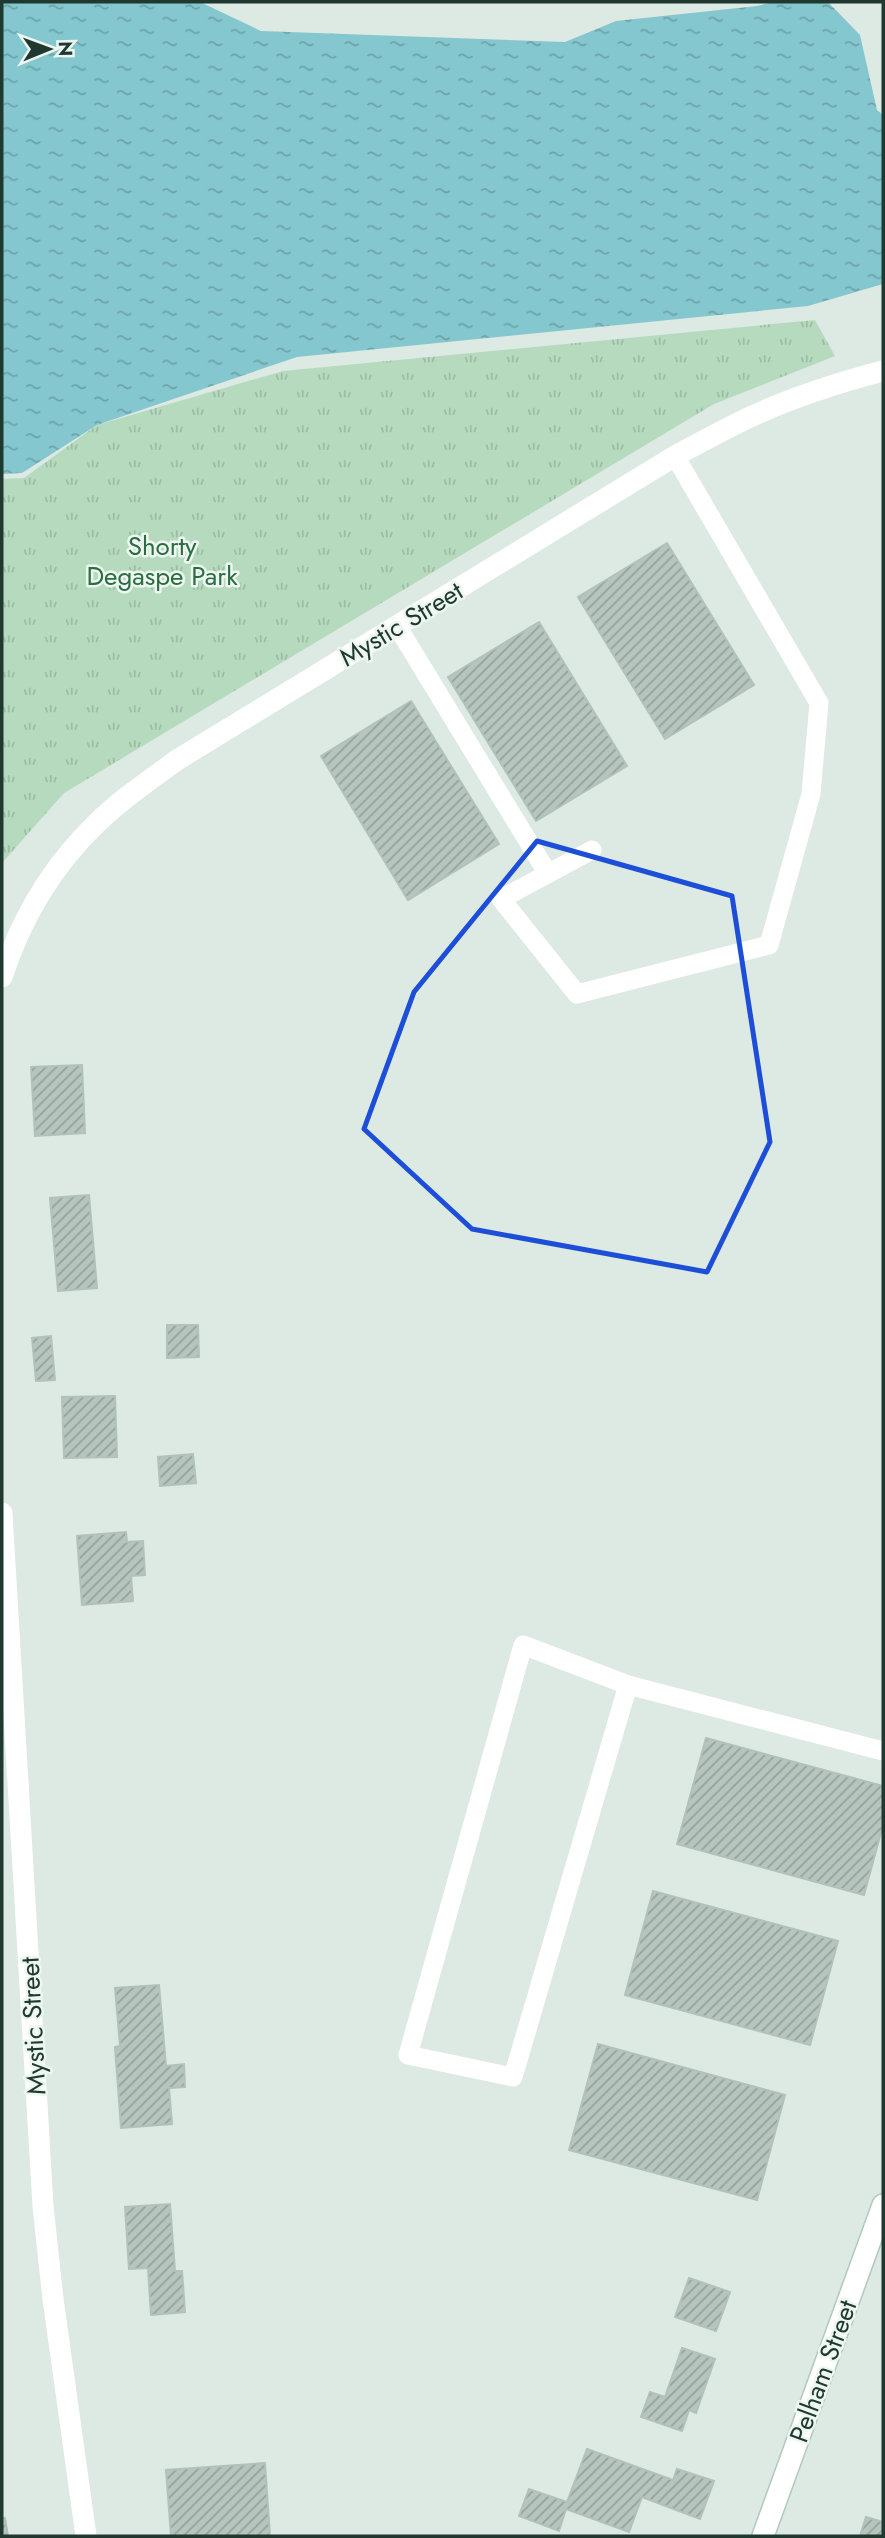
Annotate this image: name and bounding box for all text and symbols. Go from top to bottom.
north arrow [14,14,84,84]
text: N [52,41,79,56]
park label: Shorty Degaspe Park [86,527,238,595]
street label: Mystic Street [332,572,471,676]
street label: Mystic Street [10,1955,56,2096]
street label: Pelham Street [780,2294,867,2448]

